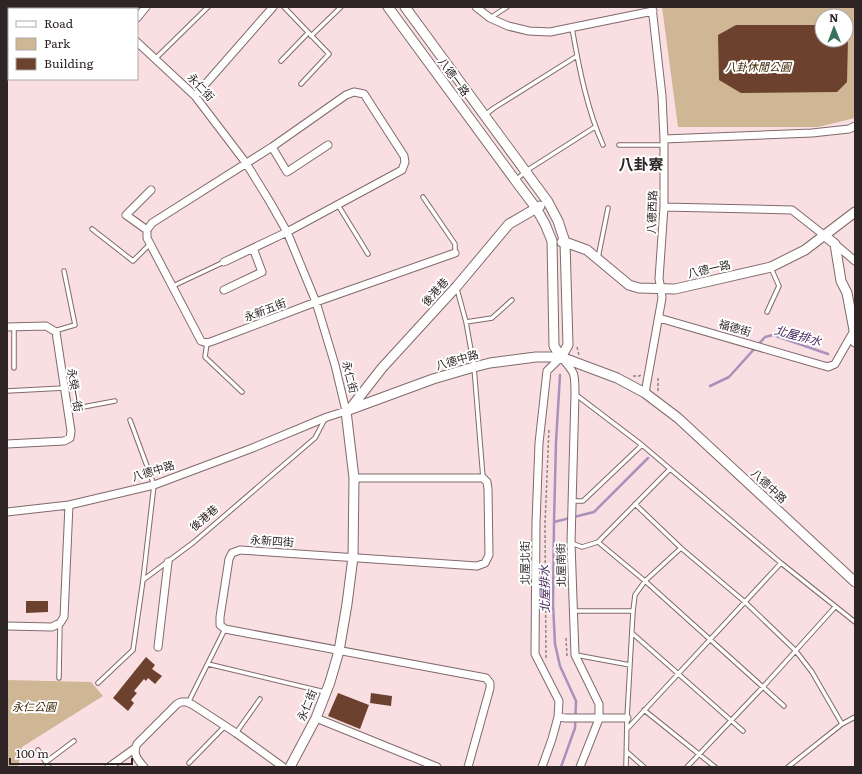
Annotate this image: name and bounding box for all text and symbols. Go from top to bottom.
legend [8,8,138,80]
north arrow [814,8,854,48]
text: N [829,9,839,25]
text: Road [44,14,74,32]
text: Park [44,34,71,52]
text: Building [44,54,94,72]
street label: 八德一路 [435,54,474,99]
park label: 八卦休閒公園 [725,58,793,74]
street label: 永仁街 [185,69,219,104]
district label: 八卦寮 [618,152,664,175]
street label: 八德西路 [642,190,660,234]
street label: 八德一路 [686,255,732,281]
street label: 後港巷 [417,274,451,309]
street label: 永新五街 [241,294,288,324]
street label: 福德街 [717,315,753,339]
water label: 北屋排水 [773,320,825,350]
street label: 八德中路 [433,345,480,373]
street label: 永仁街 [339,359,363,395]
street label: 永榮一街 [65,367,87,413]
street label: 八德中路 [129,456,176,484]
street label: 八德中路 [748,464,791,506]
street label: 後港巷 [186,500,221,534]
street label: 永新四街 [250,530,295,550]
street label: 北屋北街 [516,541,532,585]
street label: 北屋南街 [552,543,568,587]
water label: 北屋排水 [535,564,553,613]
street label: 永仁街 [292,686,320,723]
park label: 永仁公園 [12,698,58,714]
scale bar [10,740,132,766]
text: 100 m [16,744,49,762]

